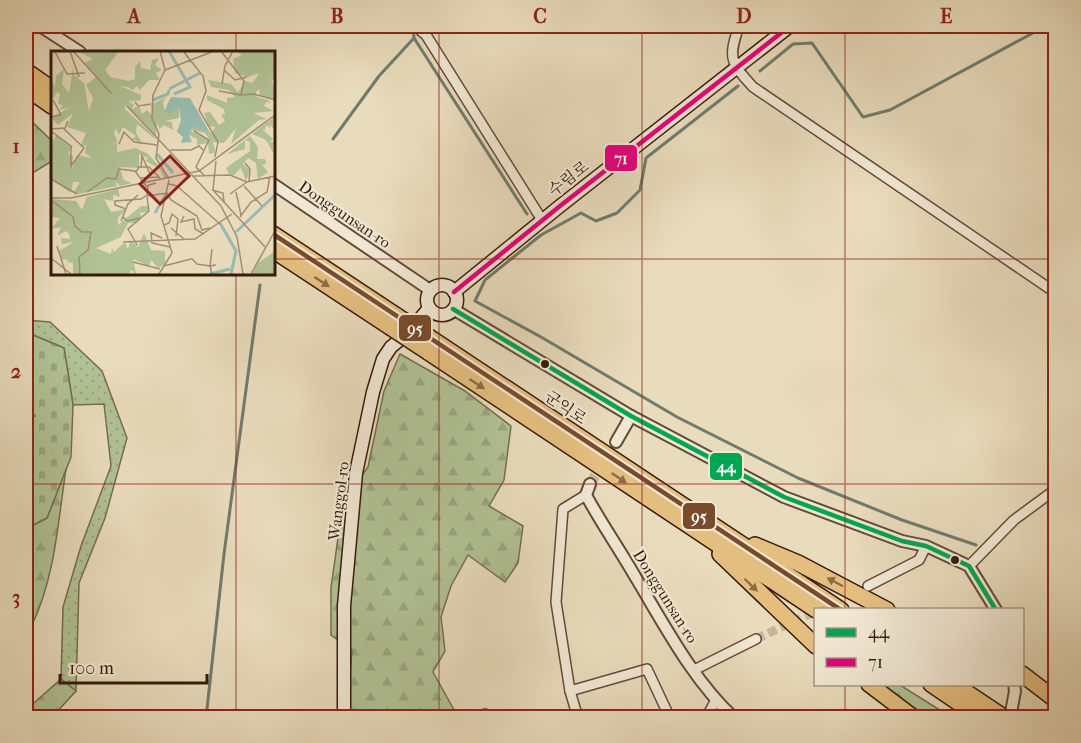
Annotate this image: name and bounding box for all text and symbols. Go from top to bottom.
text: A [126,5,142,28]
text: B [330,5,344,28]
text: C [533,5,547,28]
text: D [736,5,752,28]
text: E [940,5,952,28]
inset map [51,51,274,274]
text: 1 [12,135,20,158]
line badge: 71 [604,144,638,172]
text: 71 [613,149,628,168]
street label: 수림로 [544,156,593,200]
street label: Donggunsan-ro [295,177,394,252]
one-way arrow [314,277,330,288]
line badge: 95 [398,314,432,342]
text: 95 [406,319,423,339]
unlabelled marker [539,358,551,370]
text: 2 [11,360,21,383]
one-way arrow [469,378,485,389]
street label: 군익로 [541,387,591,429]
line badge: 44 [709,452,743,481]
text: 44 [716,457,737,477]
street label: Wanggol-ro [324,460,353,543]
one-way arrow [610,473,627,484]
line badge: 95 [682,502,716,530]
text: 95 [690,507,707,527]
street label: Donggunsan-ro [629,546,702,647]
unlabelled marker [949,554,961,566]
one-way arrow [744,577,758,591]
one-way arrow [827,578,844,587]
text: 3 [12,586,20,609]
legend [814,608,1024,686]
text: 44 [868,622,890,643]
scale bar [60,647,207,685]
text: 71 [868,652,883,673]
text: 100 m [69,658,114,679]

